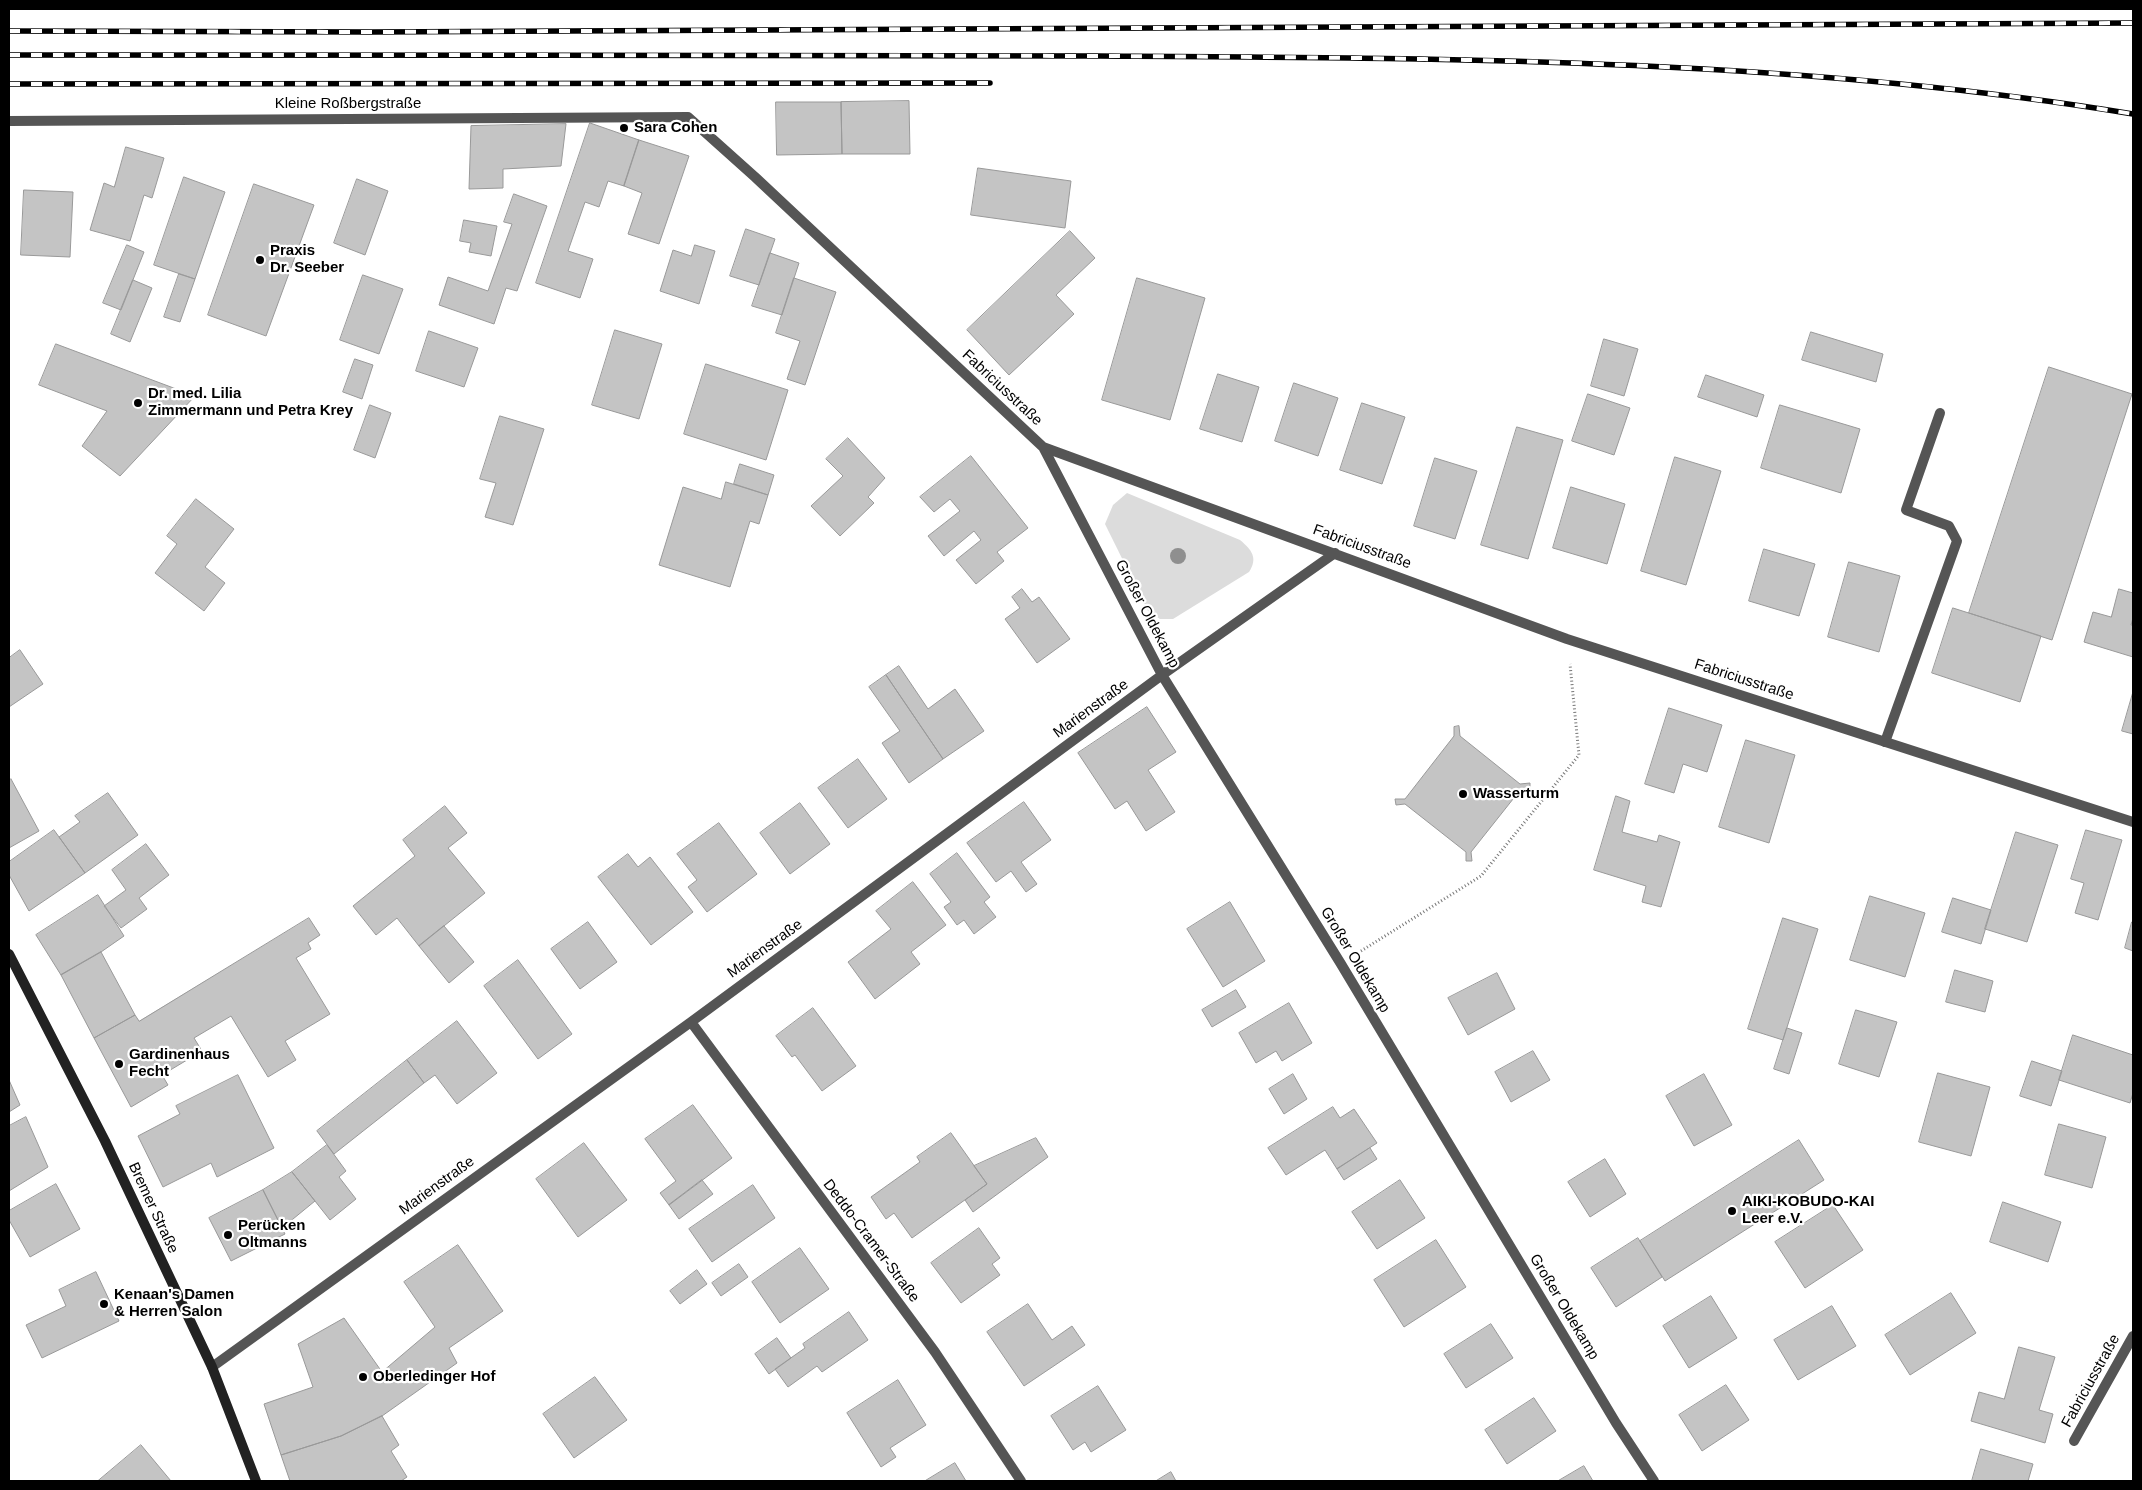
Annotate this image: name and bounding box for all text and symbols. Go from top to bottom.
street label: Kleine Roßbergstraße [275,95,421,113]
place label: Sara Cohen [634,119,717,137]
marker: Sara Cohen [618,122,630,134]
place label: Praxis Dr. Seeber [270,242,344,277]
marker: Praxis Dr. Seeber [254,254,266,266]
street label: Fabriciusstraße [958,346,1046,430]
place label: Dr. med. Lilia Zimmermann und Petra Krey [148,385,353,420]
marker: Dr. med. Lilia Zimmermann und Petra Krey [132,397,144,409]
street label: Fabriciusstraße [1310,521,1414,573]
street label: Großer Oldekamp [1111,557,1183,671]
street label: Fabriciusstraße [1692,655,1796,705]
street label: Marienstraße [1050,676,1132,742]
place label: Wasserturm [1473,785,1559,803]
marker: Wasserturm [1457,788,1469,800]
street label: Großer Oldekamp [1316,904,1394,1016]
street label: Marienstraße [724,916,806,982]
place label: Gardinenhaus Fecht [129,1046,230,1081]
marker: Gardinenhaus Fecht [113,1058,125,1070]
street label: Marienstraße [396,1153,478,1219]
street label: Bremer Straße [124,1160,182,1256]
street label: Deddo-Cramer-Straße [819,1176,923,1306]
place label: AIKI-KOBUDO-KAI Leer e.V. [1742,1193,1874,1228]
marker: AIKI-KOBUDO-KAI Leer e.V. [1726,1205,1738,1217]
place label: Perücken Oltmanns [238,1217,307,1252]
marker: Perücken Oltmanns [222,1229,234,1241]
street label: Großer Oldekamp [1525,1251,1603,1363]
place label: Kenaan's Damen & Herren Salon [114,1286,234,1321]
marker: Kenaan's Damen & Herren Salon [98,1298,110,1310]
street label: Fabriciusstraße [2058,1331,2124,1431]
place label: Oberledinger Hof [373,1368,496,1386]
marker: Oberledinger Hof [357,1371,369,1383]

